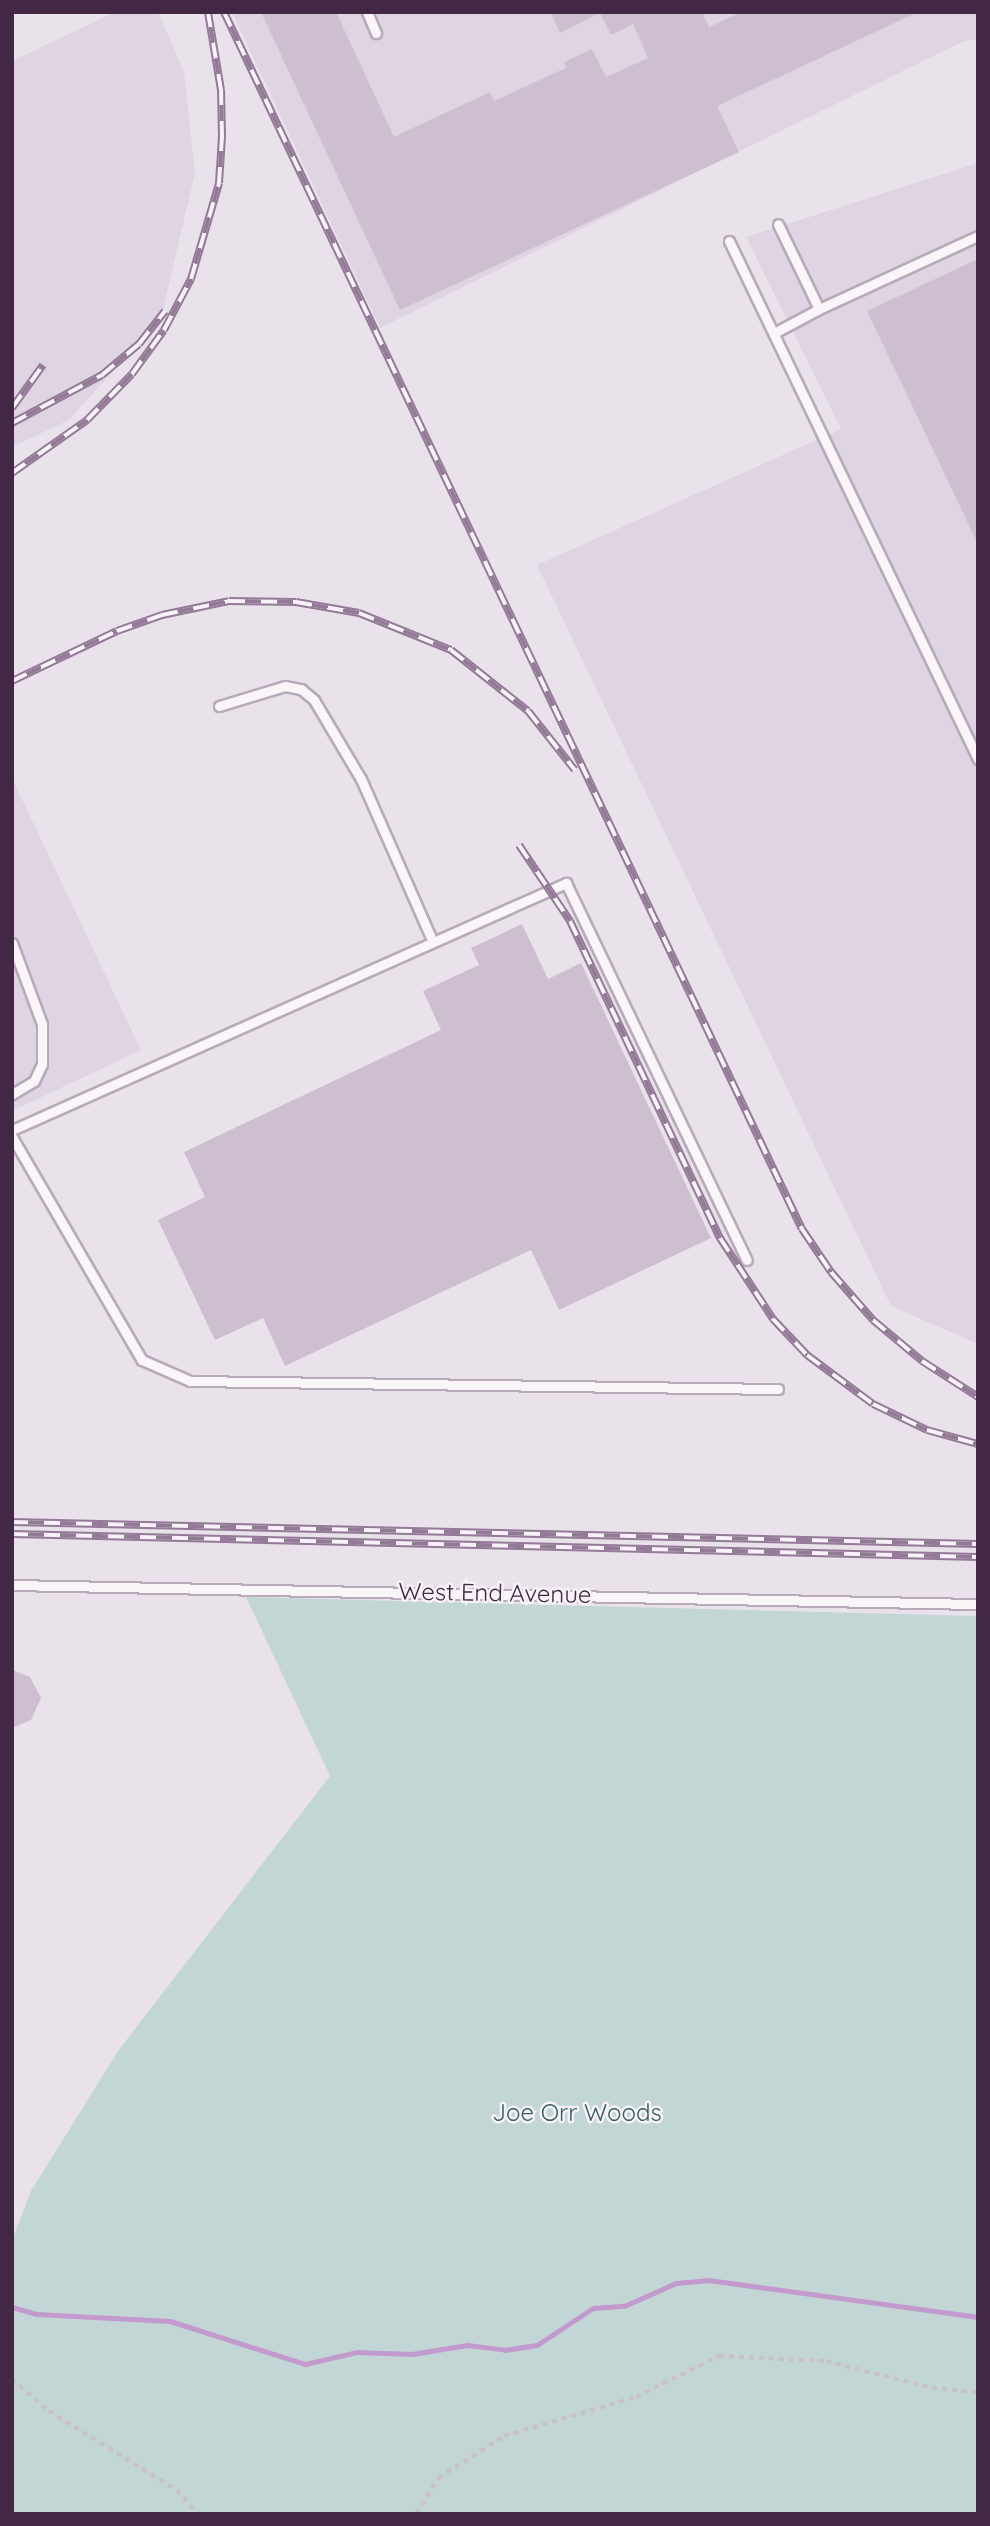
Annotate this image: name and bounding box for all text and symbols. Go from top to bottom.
street label: West End Avenue [398,1577,592,1609]
park label: Joe Orr Woods [492,2099,662,2127]

